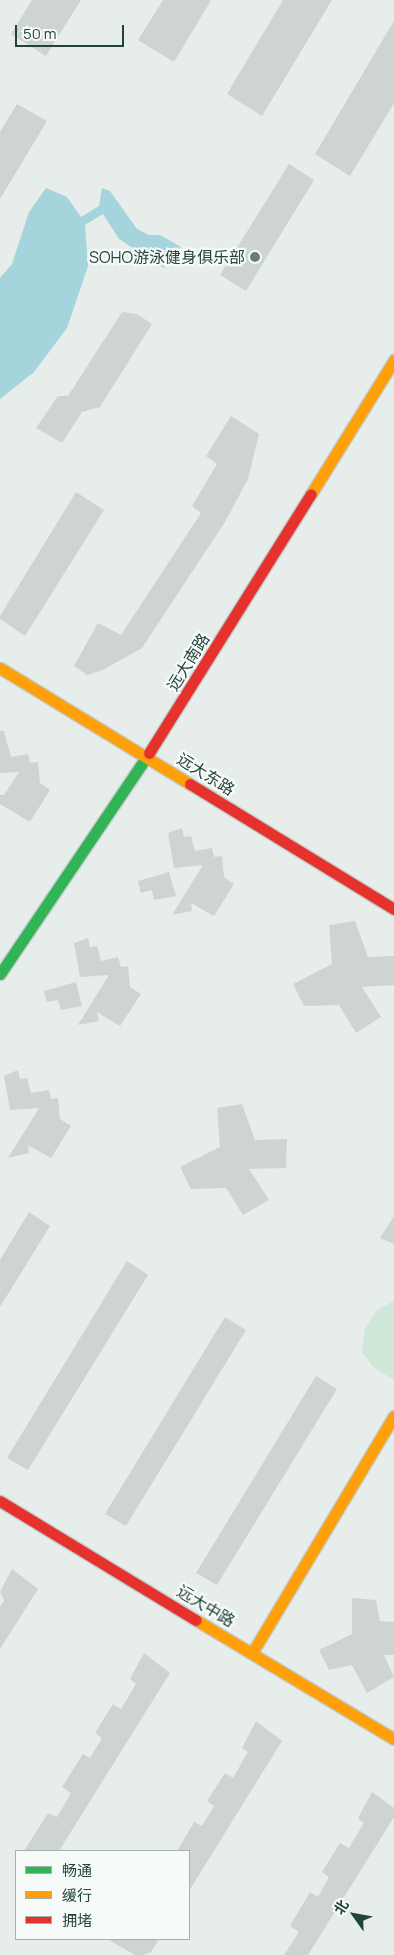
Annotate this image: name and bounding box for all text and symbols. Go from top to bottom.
scale bar [18,15,126,47]
text: 50 m [23,23,57,44]
place label: SOHO游泳健身俱乐部 [89,247,245,267]
marker: SOHO游泳健身俱乐部 [249,251,261,263]
street label: 远大南路 [163,630,213,694]
street label: 远大东路 [174,749,238,799]
street label: 远大中路 [174,1581,238,1631]
legend [15,1850,190,1940]
text: 畅通 [62,1860,92,1881]
text: 缓行 [62,1885,92,1906]
north arrow [329,1890,379,1940]
text: 北 [329,1896,353,1918]
text: 拥堵 [62,1910,92,1931]

